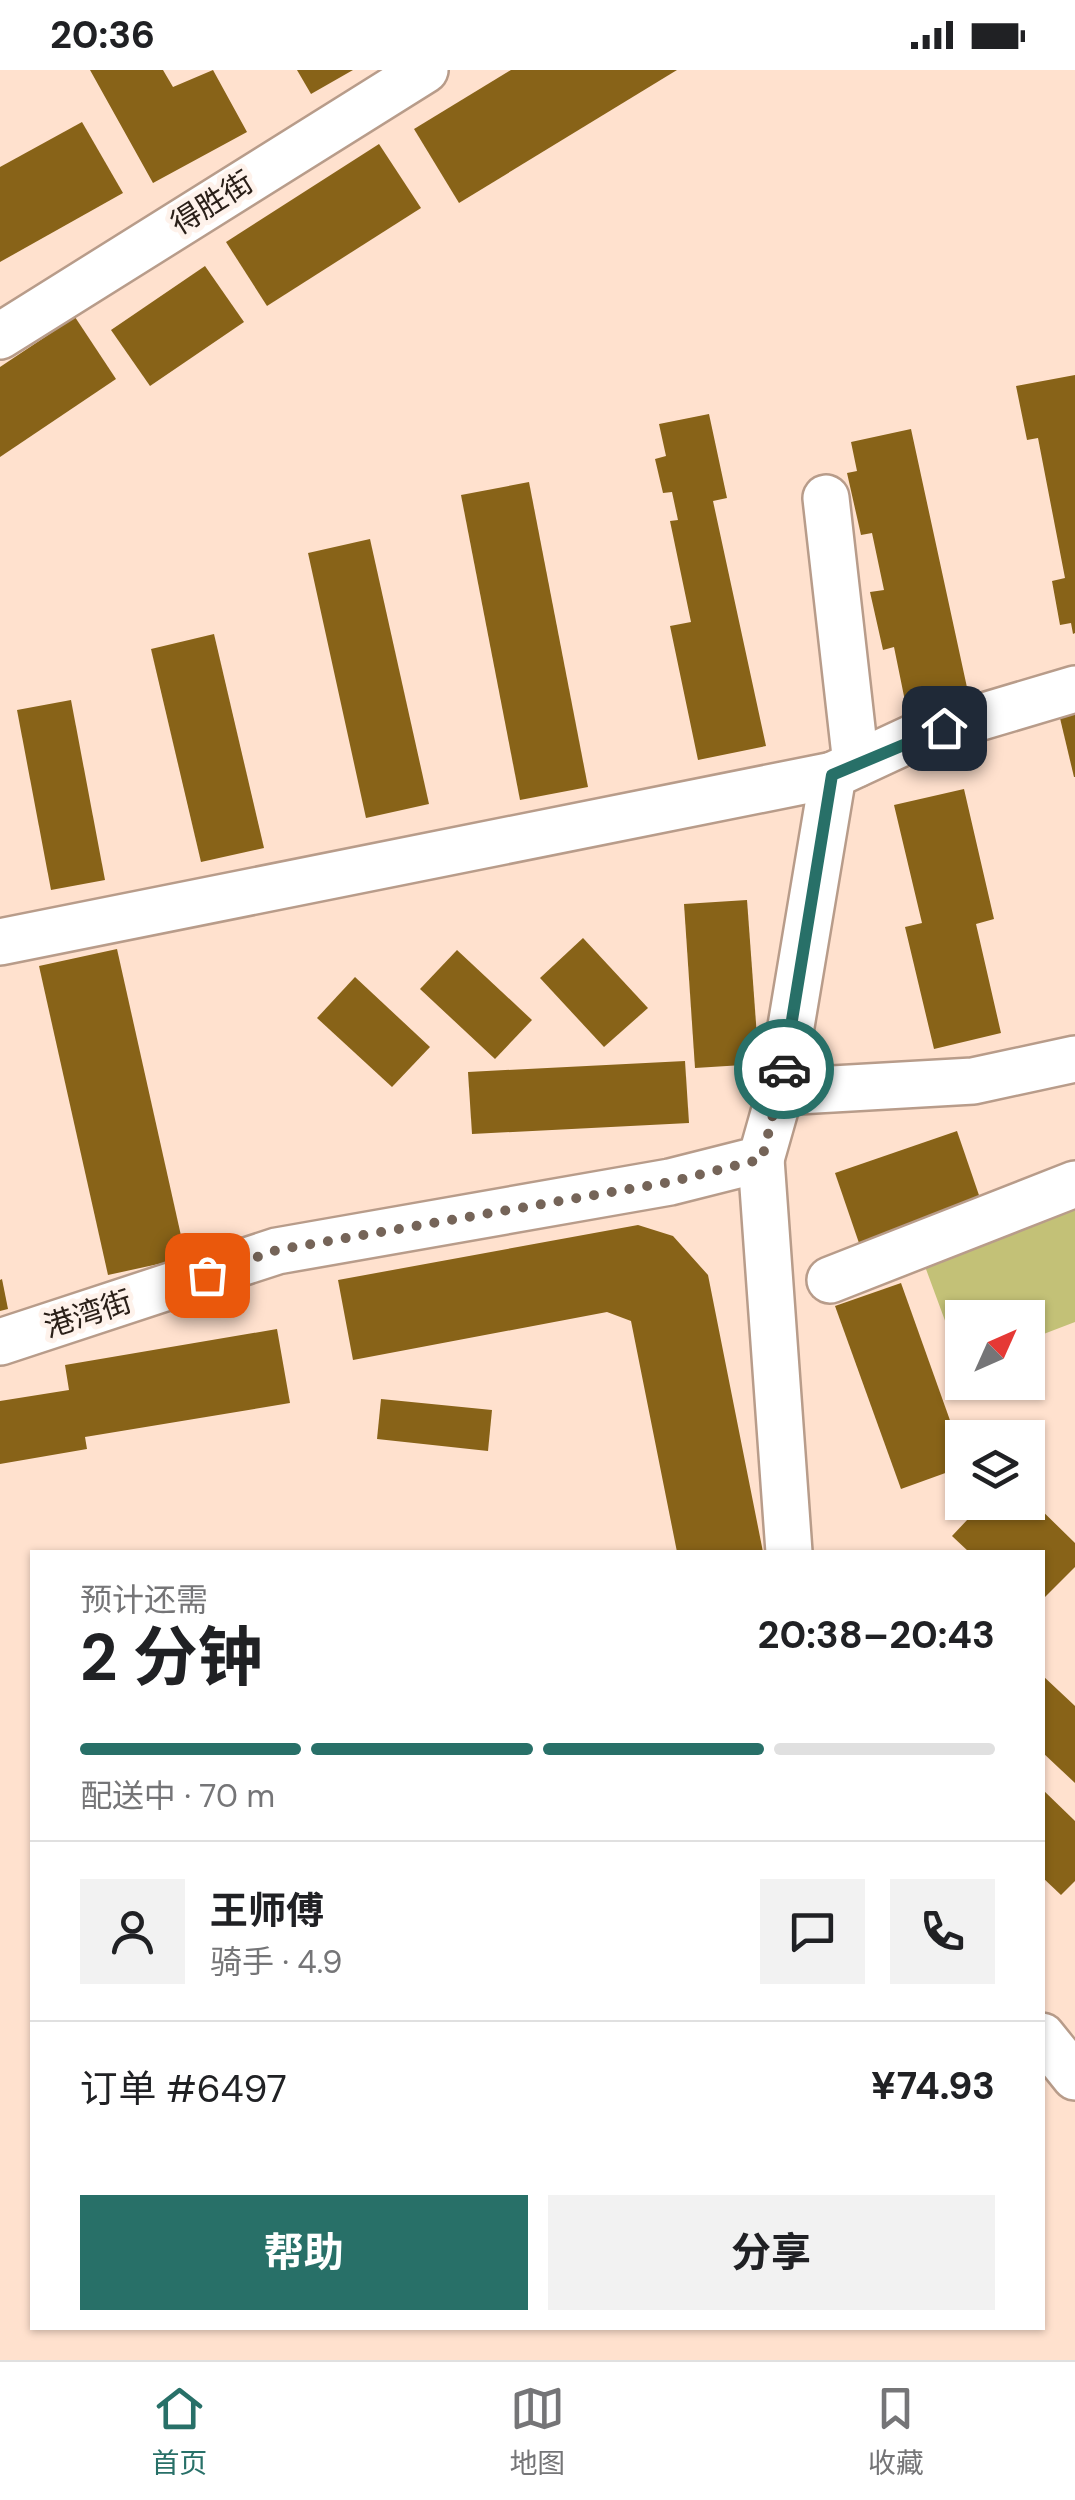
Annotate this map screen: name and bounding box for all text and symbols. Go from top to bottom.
text: 20:36 [50,10,155,60]
street label: 得胜街 [163,162,260,243]
pin [902,686,987,771]
icon: home [917,701,972,756]
courier [734,1019,834,1119]
icon: car [757,1042,812,1097]
pin [165,1233,250,1318]
icon: bag [180,1248,235,1303]
street label: 港湾街 [39,1281,137,1346]
north arrow [945,1300,1045,1400]
map controls [945,1300,1045,1520]
button: layers [945,1420,1045,1520]
text: 预计还需 [80,1579,208,1621]
text: 20:38–20:43 [758,1610,995,1660]
text: 2 分钟 [80,1616,263,1700]
text: 配送中 · 70 m [80,1775,275,1817]
button: person [80,1879,185,1984]
button: chat [760,1879,865,1984]
button: phone [890,1879,995,1984]
text: 王师傅 [210,1886,324,1936]
text: 骑手 · 4.9 [210,1941,342,1983]
text: ¥74.93 [871,2061,995,2111]
text: 订单 #6497 [80,2064,287,2114]
button: 帮助 [80,2195,528,2310]
button: 分享 [548,2195,995,2310]
tab: 首页 [151,2381,207,2482]
tab: 地图 [509,2381,566,2482]
tab: 收藏 [868,2381,924,2482]

